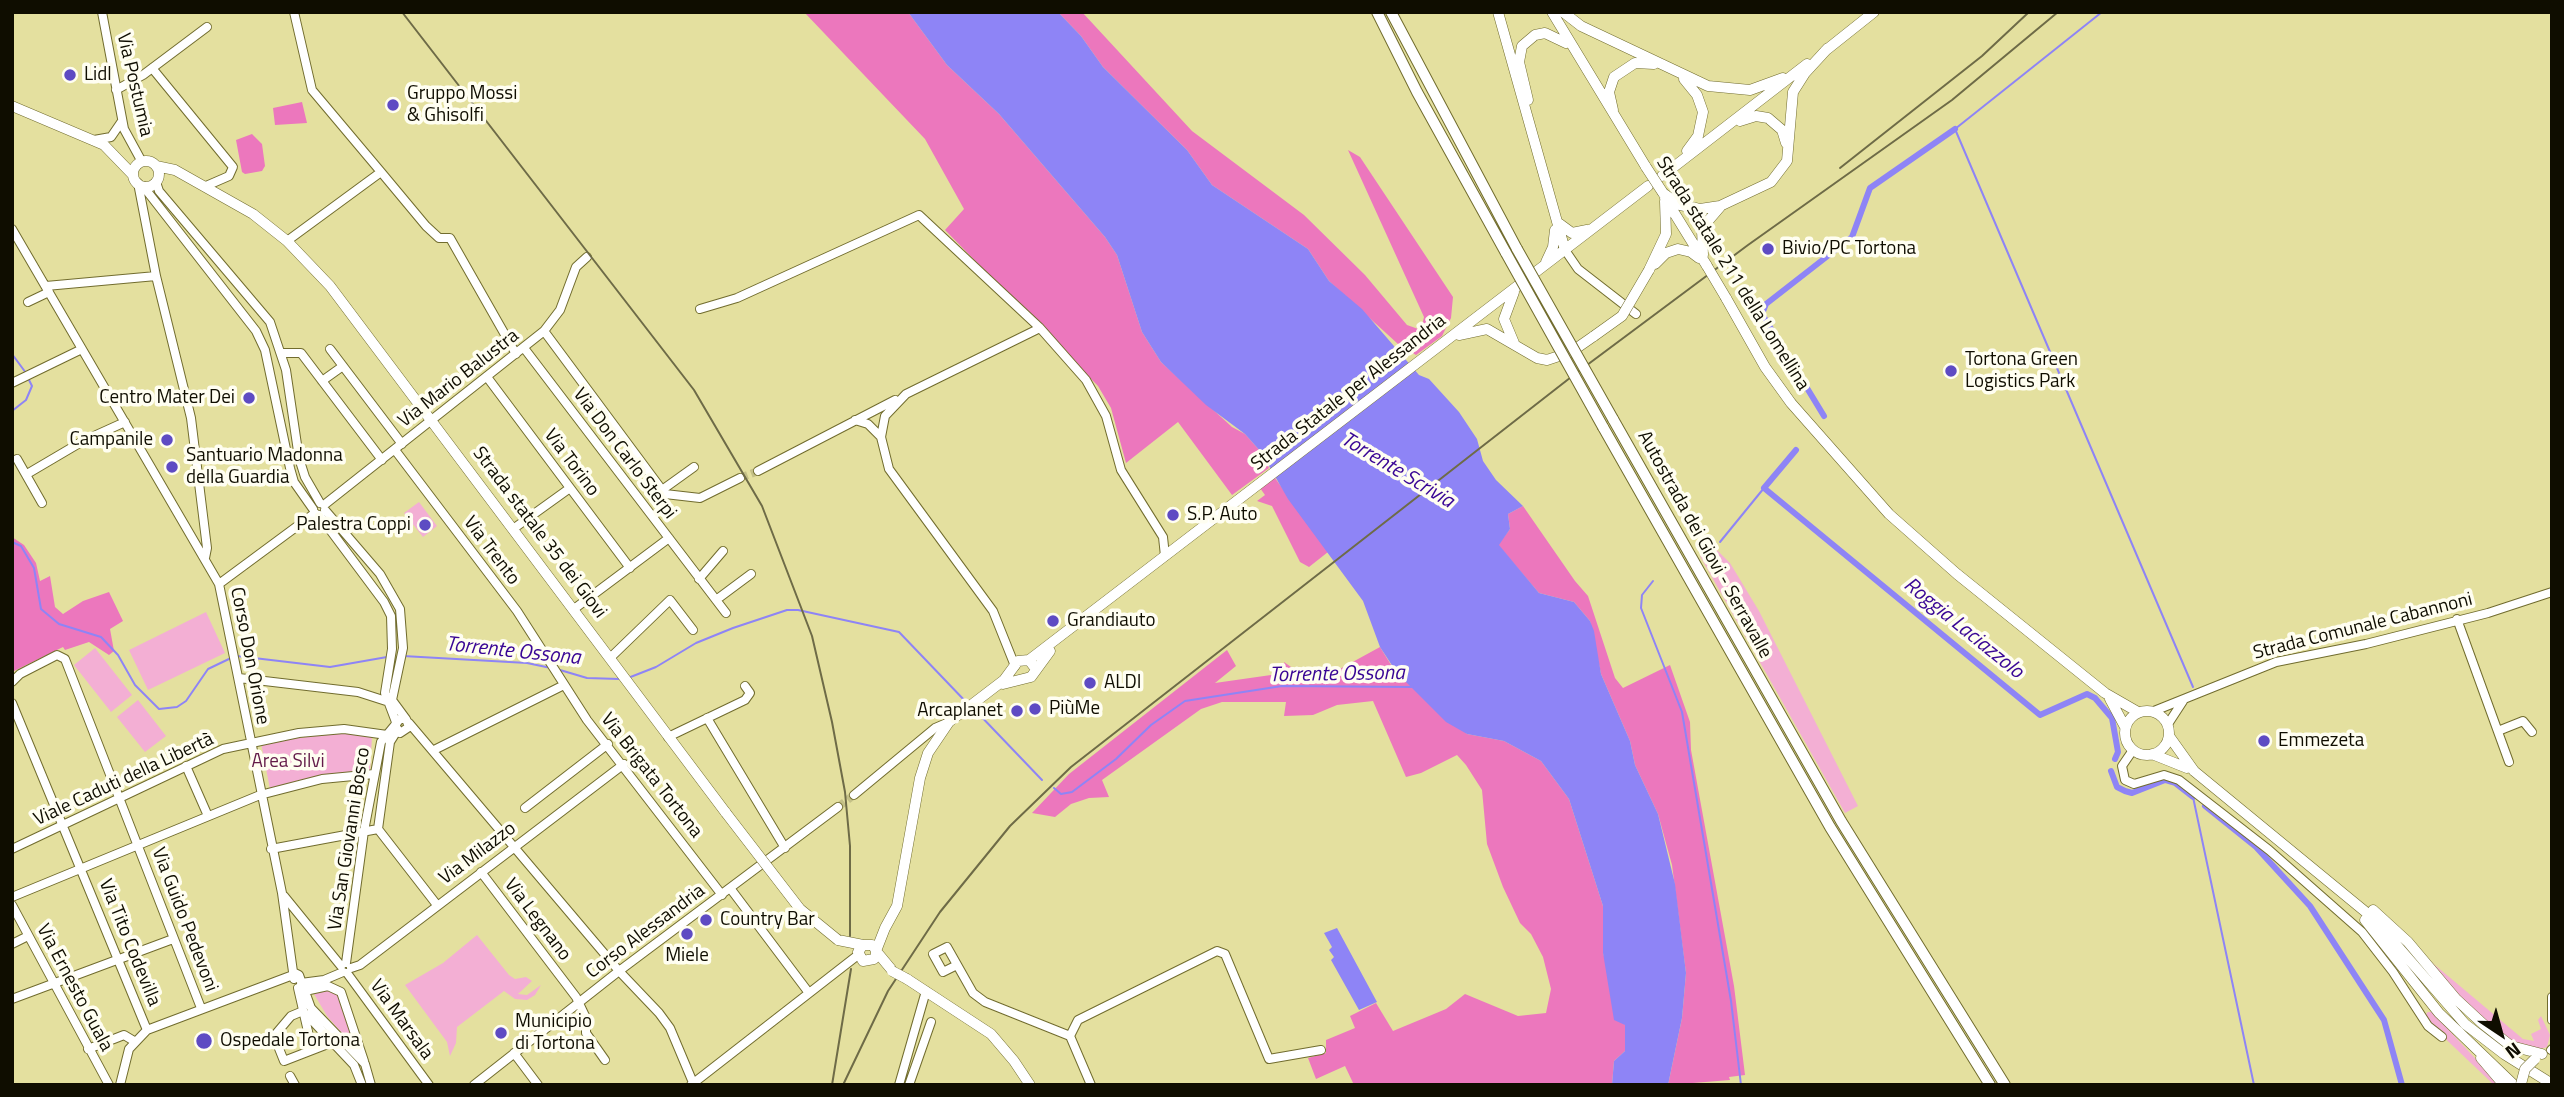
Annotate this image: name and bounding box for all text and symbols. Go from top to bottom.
street label: Via Postumia [111,31,157,139]
place label: Lidl [84,64,112,86]
marker: Lidl [62,67,78,83]
place label: Gruppo Mossi & Ghisolfi [407,83,517,127]
marker: Gruppo Mossi & Ghisolfi [385,97,401,113]
street label: Strada statale 211 della Lomellina [1650,153,1814,395]
place label: Bivio/PC Tortona [1782,238,1916,260]
marker: Bivio/PC Tortona [1760,241,1776,257]
street label: Strada Statale per Alessandria [1247,310,1451,476]
street label: Via Mario Balustra [394,325,524,433]
place label: Tortona Green Logistics Park [1965,349,2078,393]
marker: Tortona Green Logistics Park [1943,363,1959,379]
street label: Via Don Carlo Sterpi [567,384,681,524]
place label: Centro Mater Dei [99,387,235,409]
marker: Centro Mater Dei [241,390,257,406]
street label: Via Torino [538,425,604,501]
street label: Autostrada dei Giovi - Serravalle [1632,427,1776,663]
water label: Torrente Scrivia [1336,428,1458,514]
place label: Campanile [69,429,153,451]
marker: Campanile [159,432,175,448]
street label: Strada statale 35 dei Giovi [467,443,611,623]
place label: Santuario Madonna della Guardia [186,445,343,489]
marker: Santuario Madonna della Guardia [164,459,180,475]
place label: S.P. Auto [1187,504,1258,526]
marker: S.P. Auto [1165,507,1181,523]
street label: Via Trento [458,512,524,590]
place label: Palestra Coppi [296,514,411,536]
marker: Palestra Coppi [417,517,433,533]
water label: Roggia Laciazzolo [1898,573,2028,685]
street label: Corso Don Orione [224,585,274,727]
street label: Strada Comunale Cabannoni [2251,589,2475,665]
place label: Grandiauto [1067,610,1156,632]
marker: Grandiauto [1045,613,1061,629]
water label: Torrente Ossona [444,632,582,672]
water label: Torrente Ossona [1269,661,1405,689]
place label: ALDI [1104,672,1141,694]
marker: ALDI [1082,675,1098,691]
place label: PiùMe [1049,698,1100,720]
place label: Arcaplanet [917,700,1003,722]
marker: PiùMe [1027,701,1043,717]
marker: Arcaplanet [1009,703,1025,719]
street label: Via Brigata Tortona [595,709,707,843]
street label: Viale Caduti della Libertà [31,728,217,832]
place label: Emmezeta [2278,730,2364,752]
marker: Emmezeta [2256,733,2272,749]
street label: Via San Giovanni Bosco [324,746,376,932]
park label: Area Silvi [251,751,325,773]
street label: Via Milazzo [435,818,521,890]
street label: Via Guido Pedevoni [146,845,222,995]
street label: Via Legnano [499,874,575,966]
street label: Via Tito Codevilla [93,876,165,1010]
street label: Corso Alessandria [582,880,710,984]
place label: Country Bar [720,909,815,931]
marker: Country Bar [698,912,714,928]
street label: Via Ernesto Guala [31,921,117,1055]
marker: Miele [679,926,695,942]
place label: Miele [665,945,709,967]
street label: Via Marsala [364,976,438,1064]
north arrow [2466,999,2536,1069]
place label: Municipio di Tortona [515,1011,595,1055]
marker: Municipio di Tortona [493,1025,509,1041]
place label: Ospedale Tortona [220,1030,360,1052]
marker: Ospedale Tortona [194,1031,214,1051]
text: N [2500,1036,2527,1067]

